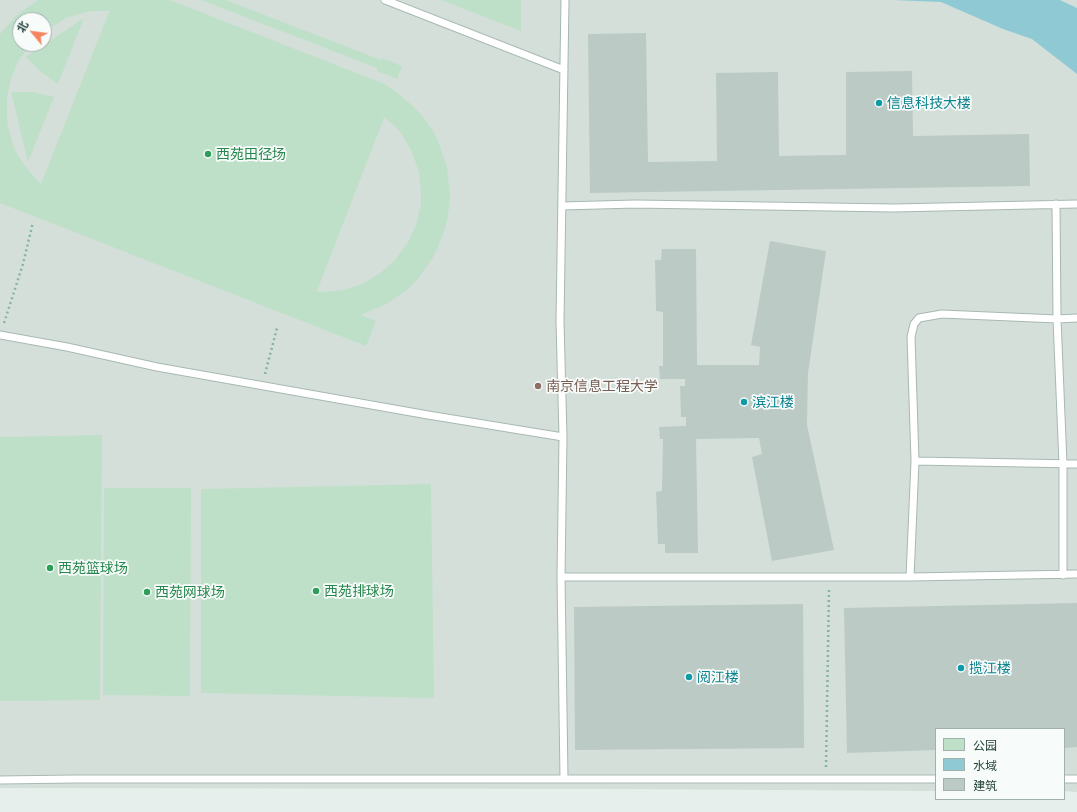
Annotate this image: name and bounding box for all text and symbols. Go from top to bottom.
north arrow [12,12,52,52]
text: 北 [14,18,30,34]
place label: 信息科技大楼 [887,95,971,111]
marker: 信息科技大楼 [874,98,884,108]
place label: 西苑田径场 [216,146,286,162]
marker: 西苑田径场 [203,149,213,159]
place label: 南京信息工程大学 [546,378,658,394]
marker: 南京信息工程大学 [533,381,543,391]
place label: 滨江楼 [752,394,794,410]
marker: 滨江楼 [739,397,749,407]
place label: 西苑篮球场 [58,560,128,576]
marker: 西苑篮球场 [45,563,55,573]
place label: 西苑排球场 [324,583,394,599]
place label: 西苑网球场 [155,584,225,600]
marker: 西苑排球场 [311,586,321,596]
marker: 西苑网球场 [142,587,152,597]
place label: 揽江楼 [969,660,1011,676]
marker: 揽江楼 [956,663,966,673]
place label: 阅江楼 [697,669,739,685]
marker: 阅江楼 [684,672,694,682]
legend [935,728,1065,800]
text: 公园 [973,738,997,752]
text: 水域 [973,758,997,772]
text: 建筑 [973,778,997,792]

